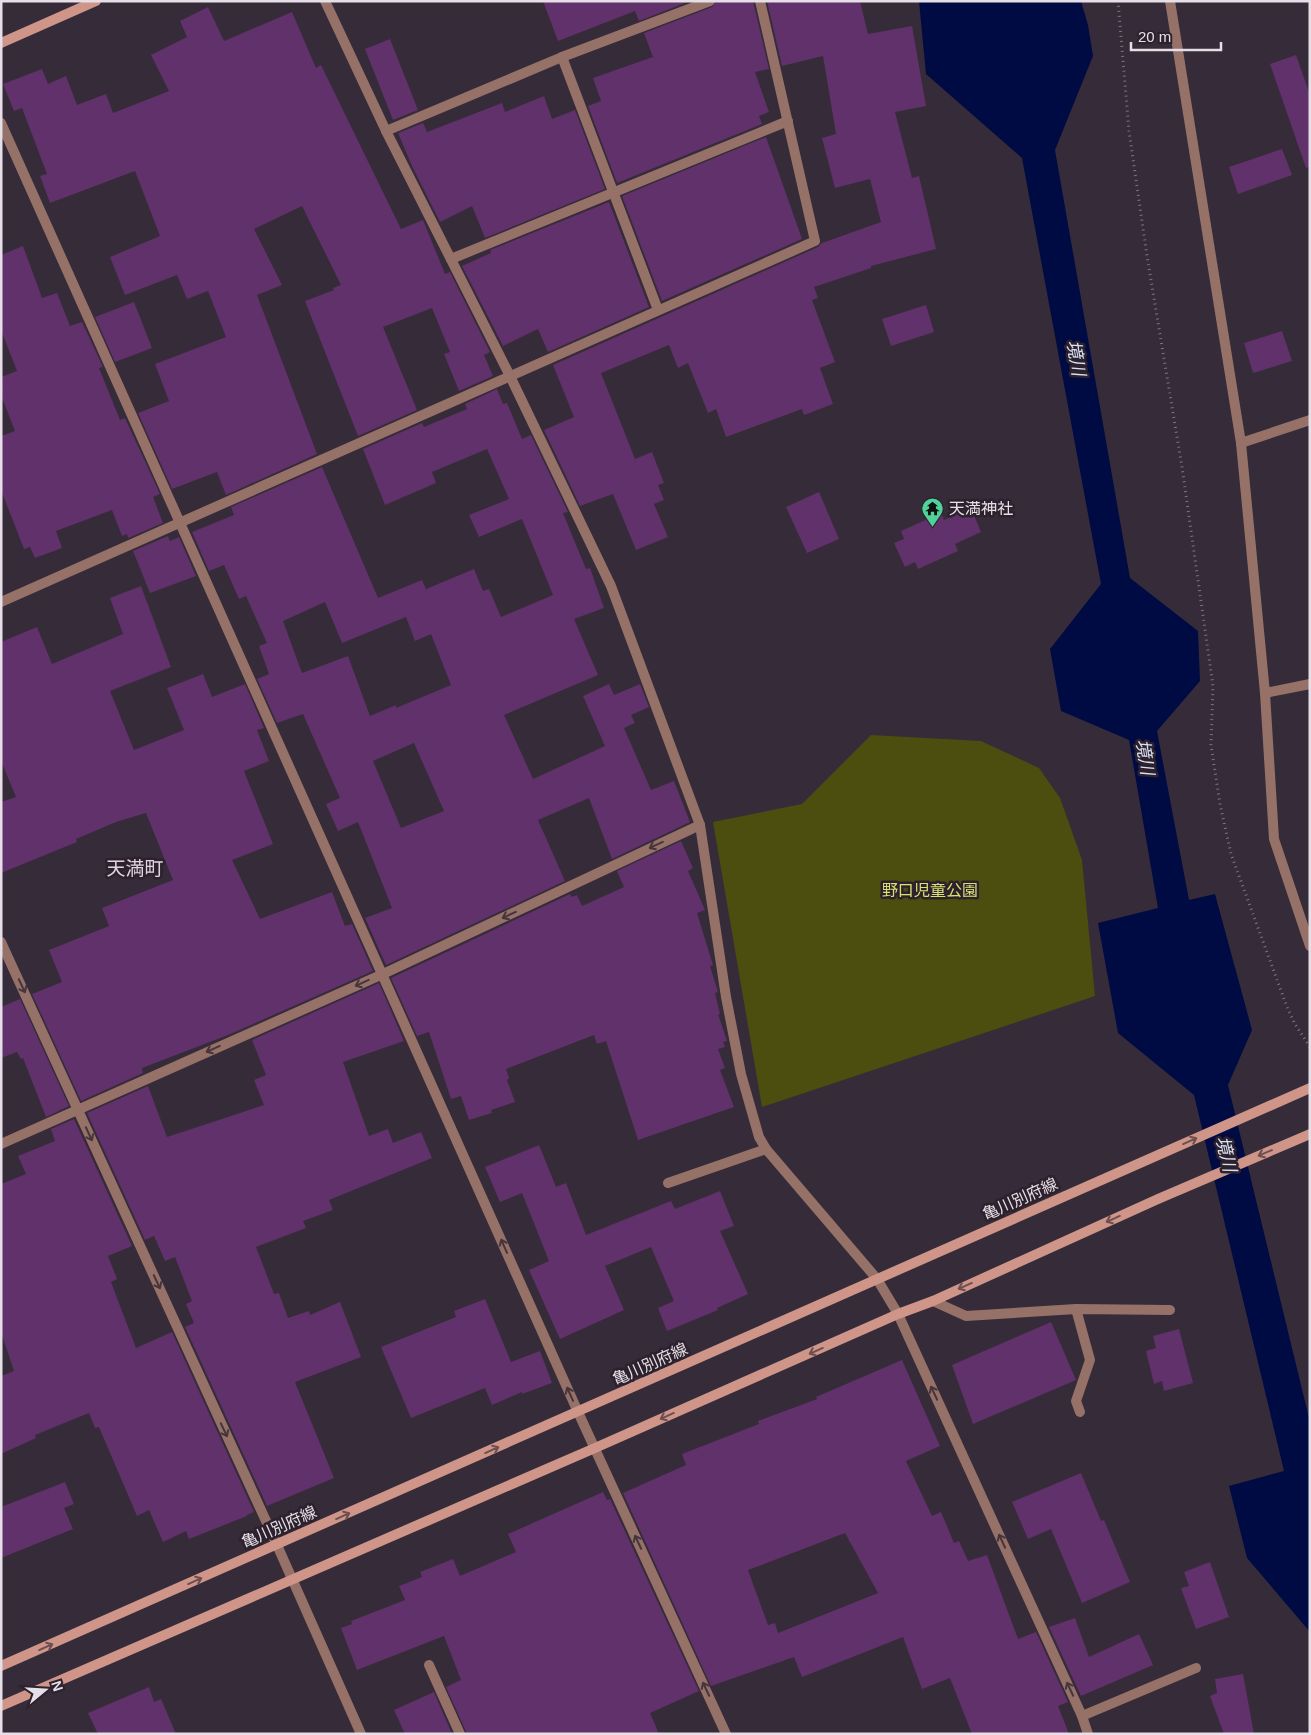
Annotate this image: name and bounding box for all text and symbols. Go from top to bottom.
scale bar [1131,20,1221,52]
text: 20 m [1138,28,1171,45]
water label: 境川 [1063,339,1089,379]
temple icon: 天満神社 [921,496,945,527]
place label: 天満神社 [949,500,1013,517]
water label: 境川 [1132,738,1158,778]
one-way arrow [649,841,664,851]
district label: 天満町 [106,858,164,879]
park label: 野口児童公園 [882,882,978,899]
one-way arrow [502,910,517,920]
one-way arrow [17,979,27,994]
one-way arrow [355,979,370,989]
one-way arrow [206,1045,221,1055]
one-way arrow [85,1126,95,1141]
water label: 境川 [1212,1134,1240,1176]
one-way arrow [1182,1135,1197,1144]
one-way arrow [1258,1149,1273,1159]
street label: 亀川別府線 [980,1175,1060,1223]
one-way arrow [1106,1215,1121,1225]
one-way arrow [499,1239,509,1254]
one-way arrow [153,1274,162,1289]
one-way arrow [958,1282,973,1292]
street label: 亀川別府線 [610,1340,690,1388]
one-way arrow [809,1346,824,1356]
one-way arrow [929,1386,939,1401]
one-way arrow [565,1387,575,1402]
one-way arrow [660,1412,675,1422]
one-way arrow [220,1422,230,1437]
one-way arrow [484,1445,499,1455]
street label: 亀川別府線 [239,1503,319,1551]
one-way arrow [335,1510,350,1520]
one-way arrow [997,1534,1006,1549]
one-way arrow [632,1535,642,1550]
one-way arrow [187,1576,202,1586]
one-way arrow [38,1641,53,1651]
north arrow [20,1665,70,1715]
text: N [48,1679,67,1693]
one-way arrow [700,1682,710,1697]
one-way arrow [1064,1682,1074,1697]

